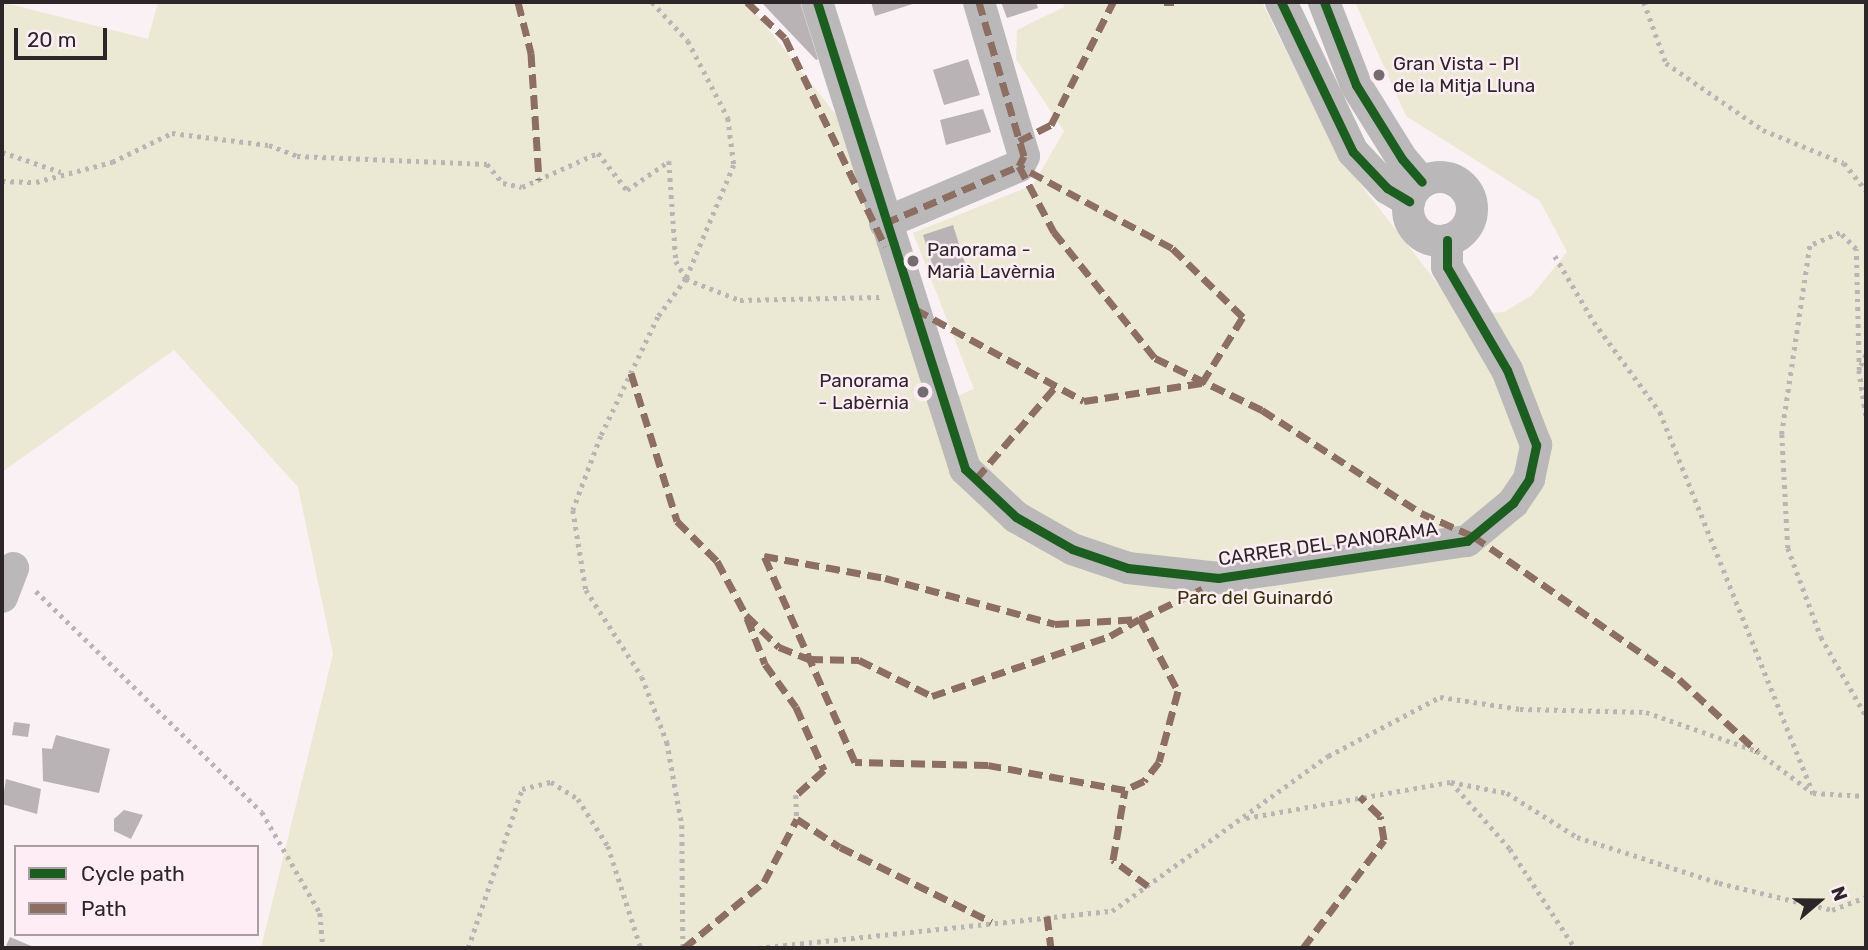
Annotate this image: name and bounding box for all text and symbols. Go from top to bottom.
scale bar [18,14,110,58]
text: 20 m [27,27,76,52]
place label: Gran Vista - Pl de la Mitja Lluna [1393,53,1535,97]
marker: Gran Vista - Pl de la Mitja Lluna [1371,67,1387,83]
place label: Panorama - Marià Lavèrnia [927,239,1055,283]
marker: Panorama - Marià Lavèrnia [905,253,921,269]
place label: Panorama - Labèrnia [818,370,909,414]
marker: Panorama - Labèrnia [915,384,931,400]
street label: CARRER DEL PANORAMA [1217,517,1439,571]
park label: Parc del Guinardó [1177,587,1333,609]
legend [14,845,259,936]
text: Cycle path [81,861,185,886]
north arrow [1784,866,1854,936]
text: N [1826,883,1852,904]
text: Path [81,896,127,921]

